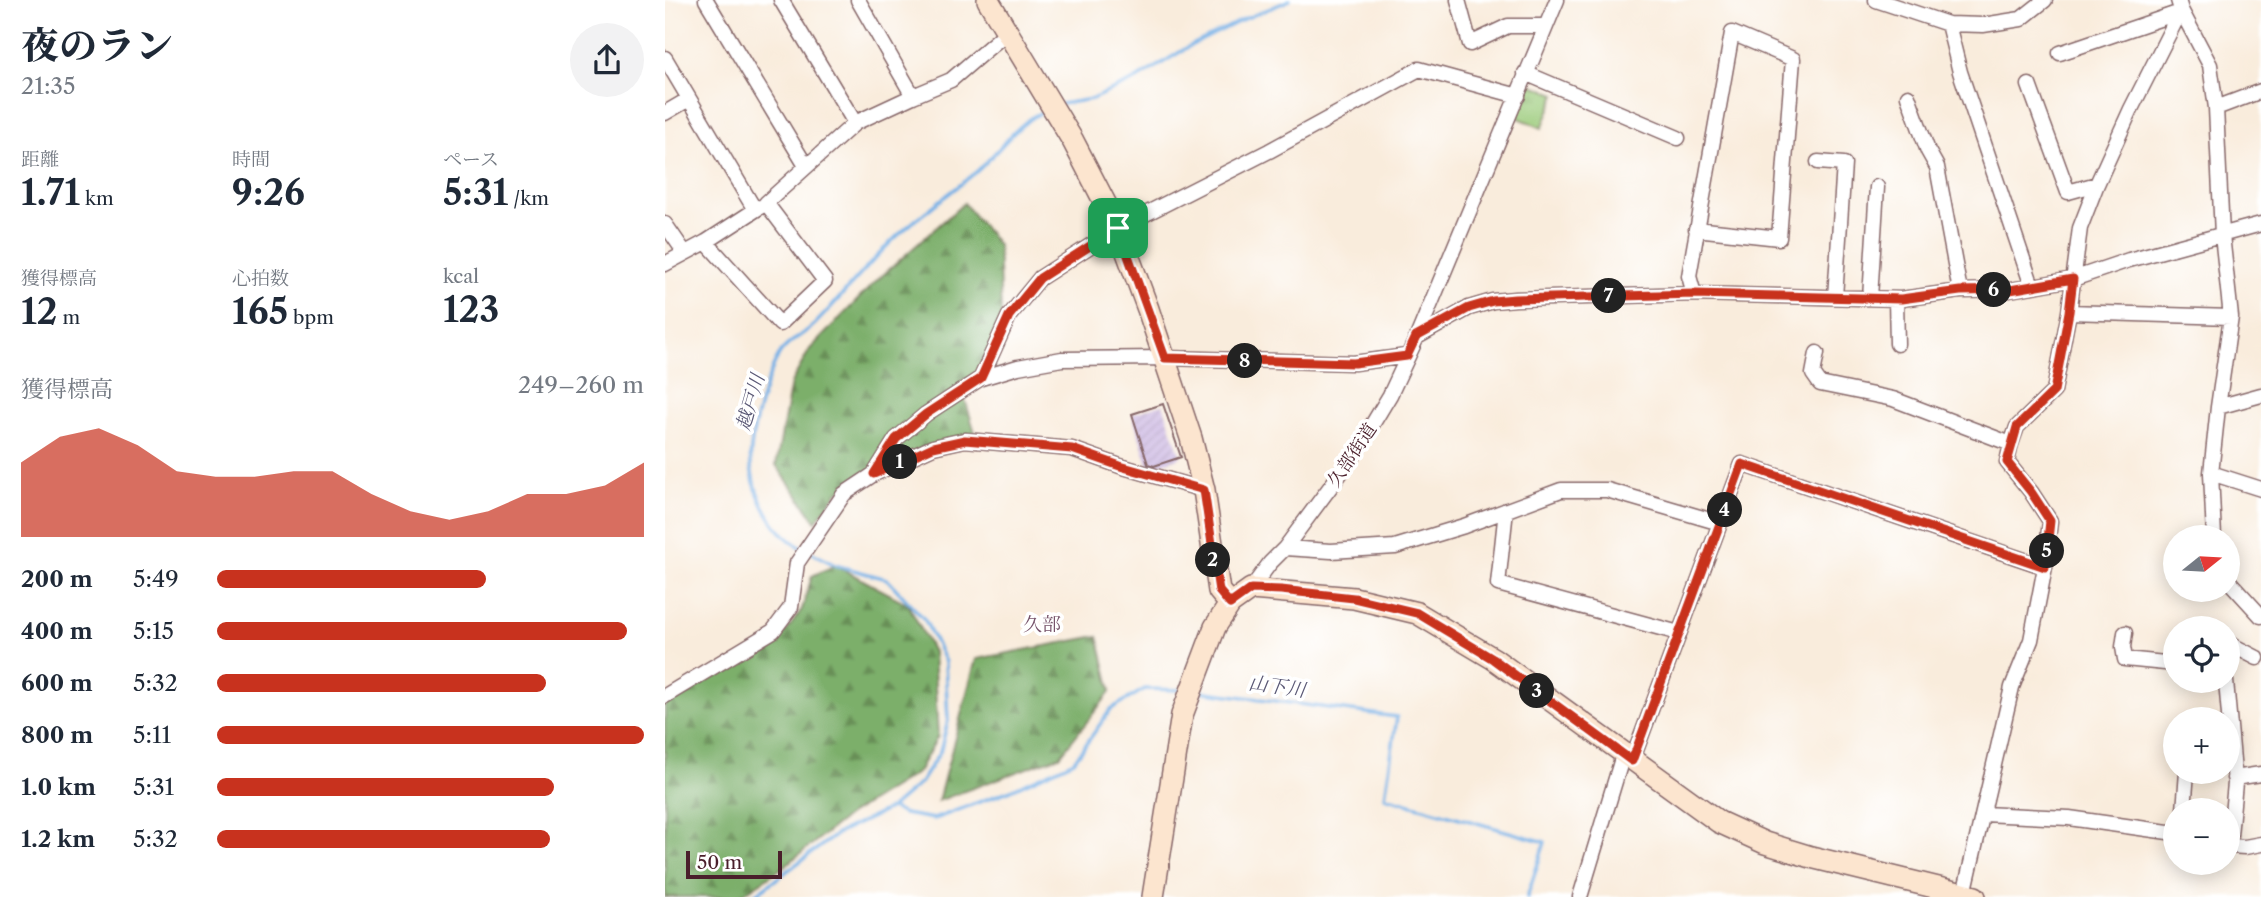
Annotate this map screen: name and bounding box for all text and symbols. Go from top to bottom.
text: 夜のラン [21,22,173,69]
button: share [570,23,644,97]
text: 21:35 [21,72,76,100]
text: 距離 [21,148,59,171]
text: 時間 [232,148,270,171]
text: ペース [443,148,499,171]
text: 1.71 [21,171,80,214]
text: 9:26 [232,171,305,214]
text: 5:31 [443,171,508,214]
text: km [80,187,114,210]
text: /km [508,187,549,210]
pin [1088,198,1148,258]
icon: arrive [1099,209,1137,247]
text: kcal [443,265,479,288]
text: 獲得標高 [21,267,97,290]
text: 心拍数 [232,267,289,290]
pin: 6 [1977,272,2011,308]
pin: 7 [1591,278,1627,314]
text: 6 [1988,278,1999,301]
text: 7 [1604,284,1613,307]
text: 123 [443,288,499,331]
text: 12 [21,290,57,333]
text: 165 [232,290,288,333]
text: m [57,306,80,329]
text: bpm [288,306,334,329]
pin: 8 [1227,344,1263,378]
text: 8 [1239,349,1250,372]
water label: 越戸川 [732,370,770,433]
text: 249–260 m [518,371,644,399]
text: 獲得標高 [21,375,113,403]
street label: 久部街道 [1323,419,1381,491]
pin: 1 [883,444,917,480]
text: 1 [895,450,904,473]
pin: 4 [1707,492,1743,528]
text: 4 [1719,498,1730,521]
north arrow [2163,525,2240,602]
map controls [2163,525,2240,875]
pin: 5 [2029,534,2065,568]
text: 5 [2041,539,2052,562]
pin: 2 [1195,542,1231,578]
text: 2 [1207,548,1218,571]
text: 200 m [21,565,93,593]
text: 5:49 [133,565,179,593]
district label: 久部 [1023,613,1061,636]
button: locate [2163,616,2240,693]
text: 400 m [21,617,93,645]
text: 5:15 [133,617,174,645]
text: 600 m [21,669,93,697]
text: 5:32 [133,669,178,697]
water label: 山下川 [1247,671,1309,702]
pin: 3 [1519,674,1555,708]
text: 3 [1531,679,1542,702]
button: + [2163,707,2240,784]
text: 800 m [21,721,93,749]
text: 5:11 [133,721,171,749]
text: 1.0 km [21,773,96,801]
text: 5:31 [133,773,174,801]
button: − [2163,798,2240,875]
text: 1.2 km [21,825,95,853]
text: 5:32 [133,825,178,853]
scale bar [686,848,782,880]
text: 50 m [697,851,742,874]

